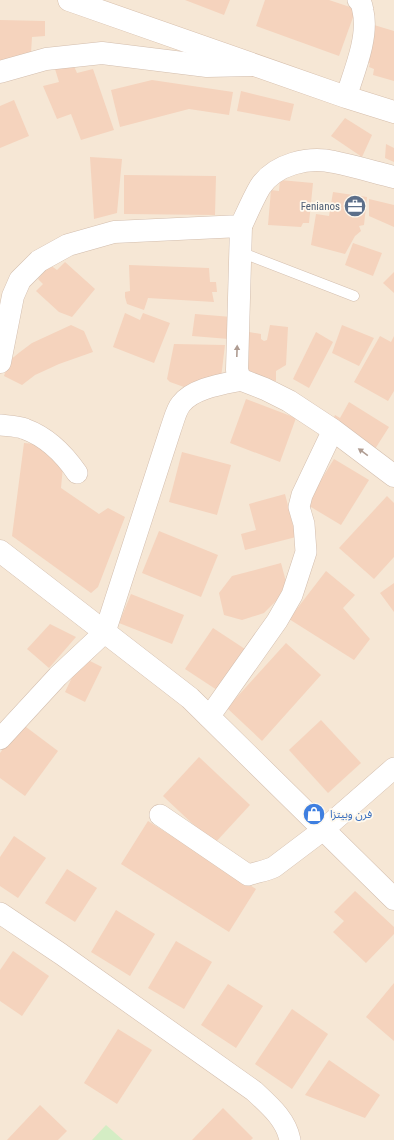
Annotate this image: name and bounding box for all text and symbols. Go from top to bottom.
office icon: Fenianos [342,193,368,219]
place label: Fenianos [301,200,340,213]
one-way arrow [234,345,241,357]
one-way arrow [358,448,368,456]
shop icon: فرن وبيتزا [301,801,327,827]
place label: فرن وبيتزا [330,808,372,821]

